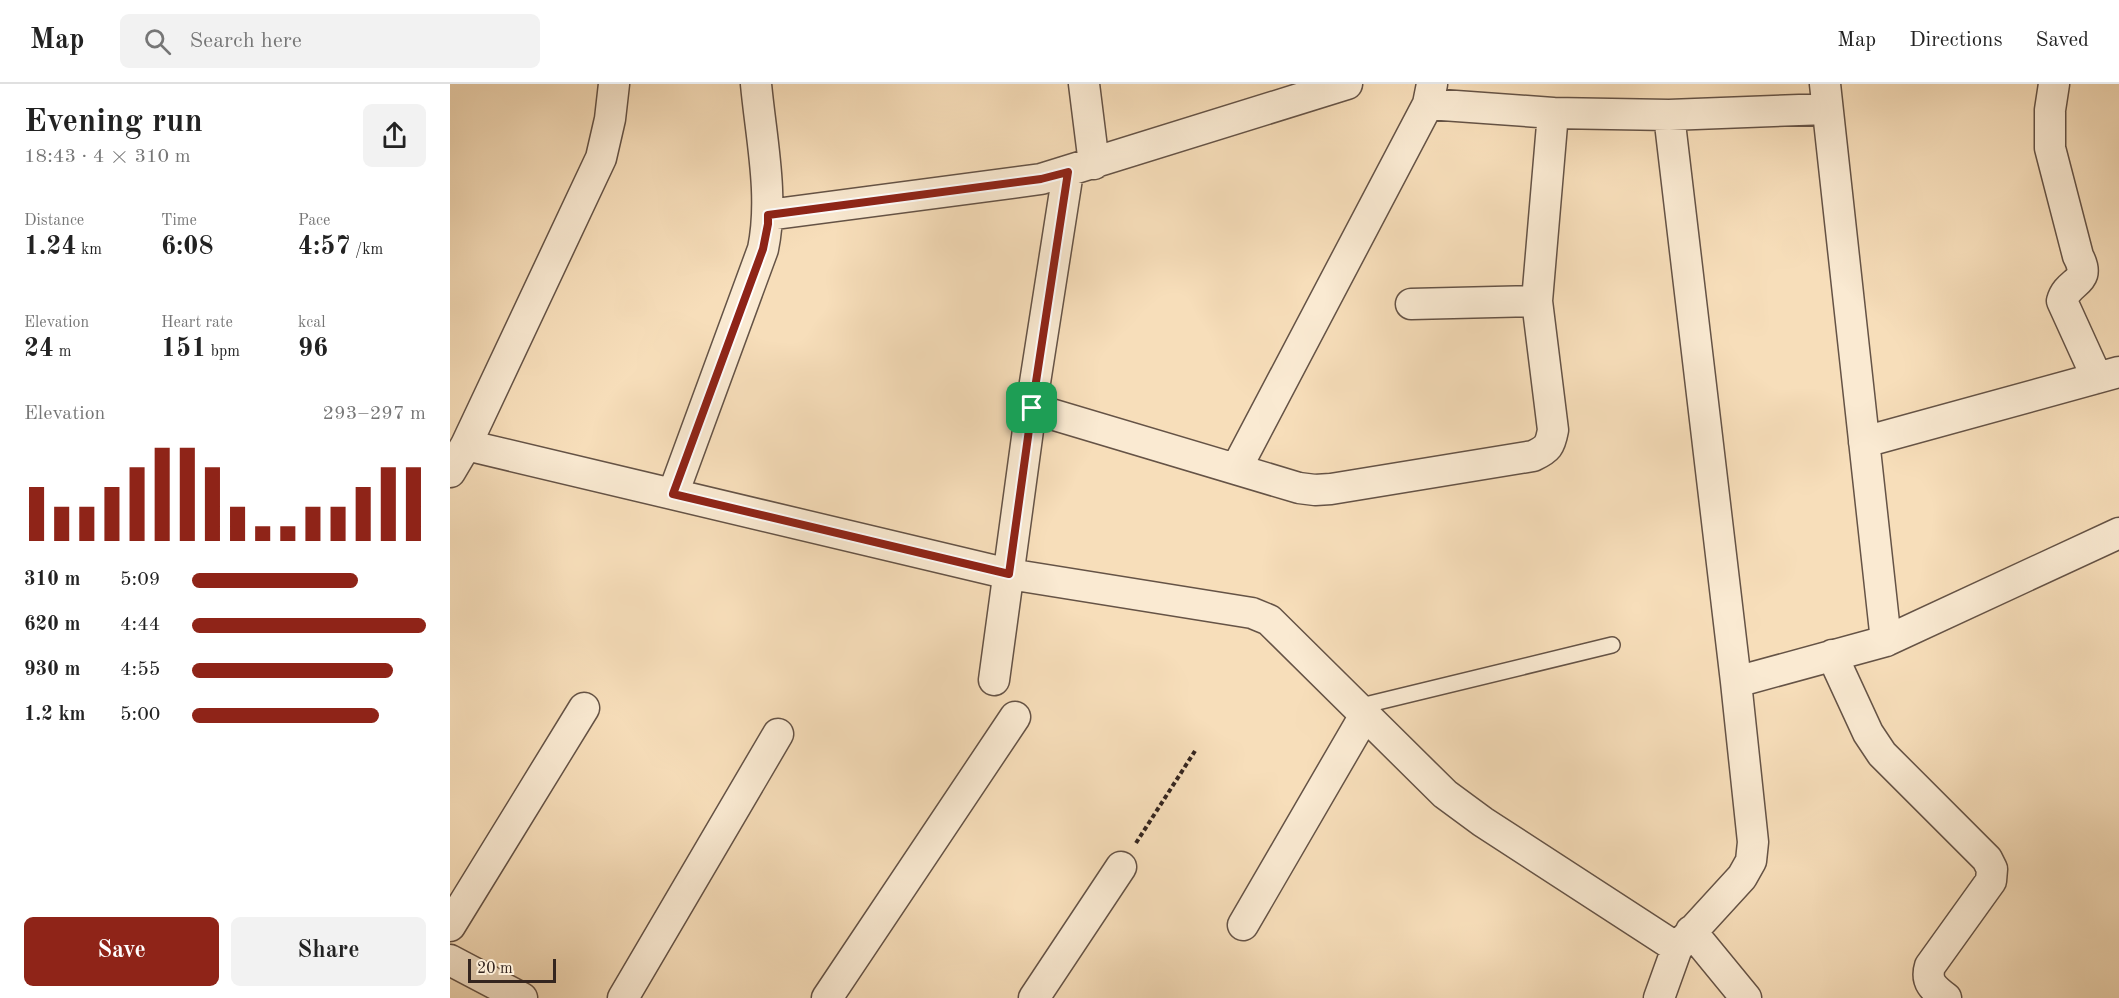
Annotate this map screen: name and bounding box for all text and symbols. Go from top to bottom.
search box [120,14,540,68]
icon: search [141,25,174,58]
text: Map [30,27,84,55]
text: Search here [189,30,302,52]
text: Map [1837,30,1876,51]
text: Directions [1909,30,2003,51]
text: Saved [2036,30,2089,51]
button: share [363,104,426,167]
text: Evening run [24,106,203,139]
text: 18:43 · 4 × 310 m [24,147,191,167]
text: Distance [24,213,84,229]
text: Time [161,213,197,229]
text: Pace [298,213,330,229]
text: 1.24 [24,234,77,260]
text: 6:08 [161,234,214,260]
text: 4:57 [298,234,351,260]
text: km [77,242,102,258]
text: /km [351,242,383,258]
text: Elevation [24,315,89,331]
text: Heart rate [161,315,233,331]
text: kcal [298,315,326,331]
text: 24 [24,336,54,362]
text: 151 [161,336,206,362]
text: 96 [298,336,328,362]
text: m [54,344,71,360]
text: bpm [206,344,240,360]
pin [1006,382,1057,433]
icon: arrive [1015,391,1048,424]
text: Elevation [24,404,105,424]
text: 293–297 m [323,404,426,424]
text: 310 m [24,570,80,590]
text: 5:09 [120,570,160,590]
text: 620 m [24,615,80,635]
text: 4:44 [120,615,160,635]
text: 930 m [24,660,80,680]
text: 4:55 [120,660,160,680]
text: 1.2 km [24,705,86,725]
text: 5:00 [120,705,160,725]
button: Save [24,917,219,986]
button: Share [231,917,426,986]
scale bar [468,956,556,984]
text: 20 m [477,961,513,977]

